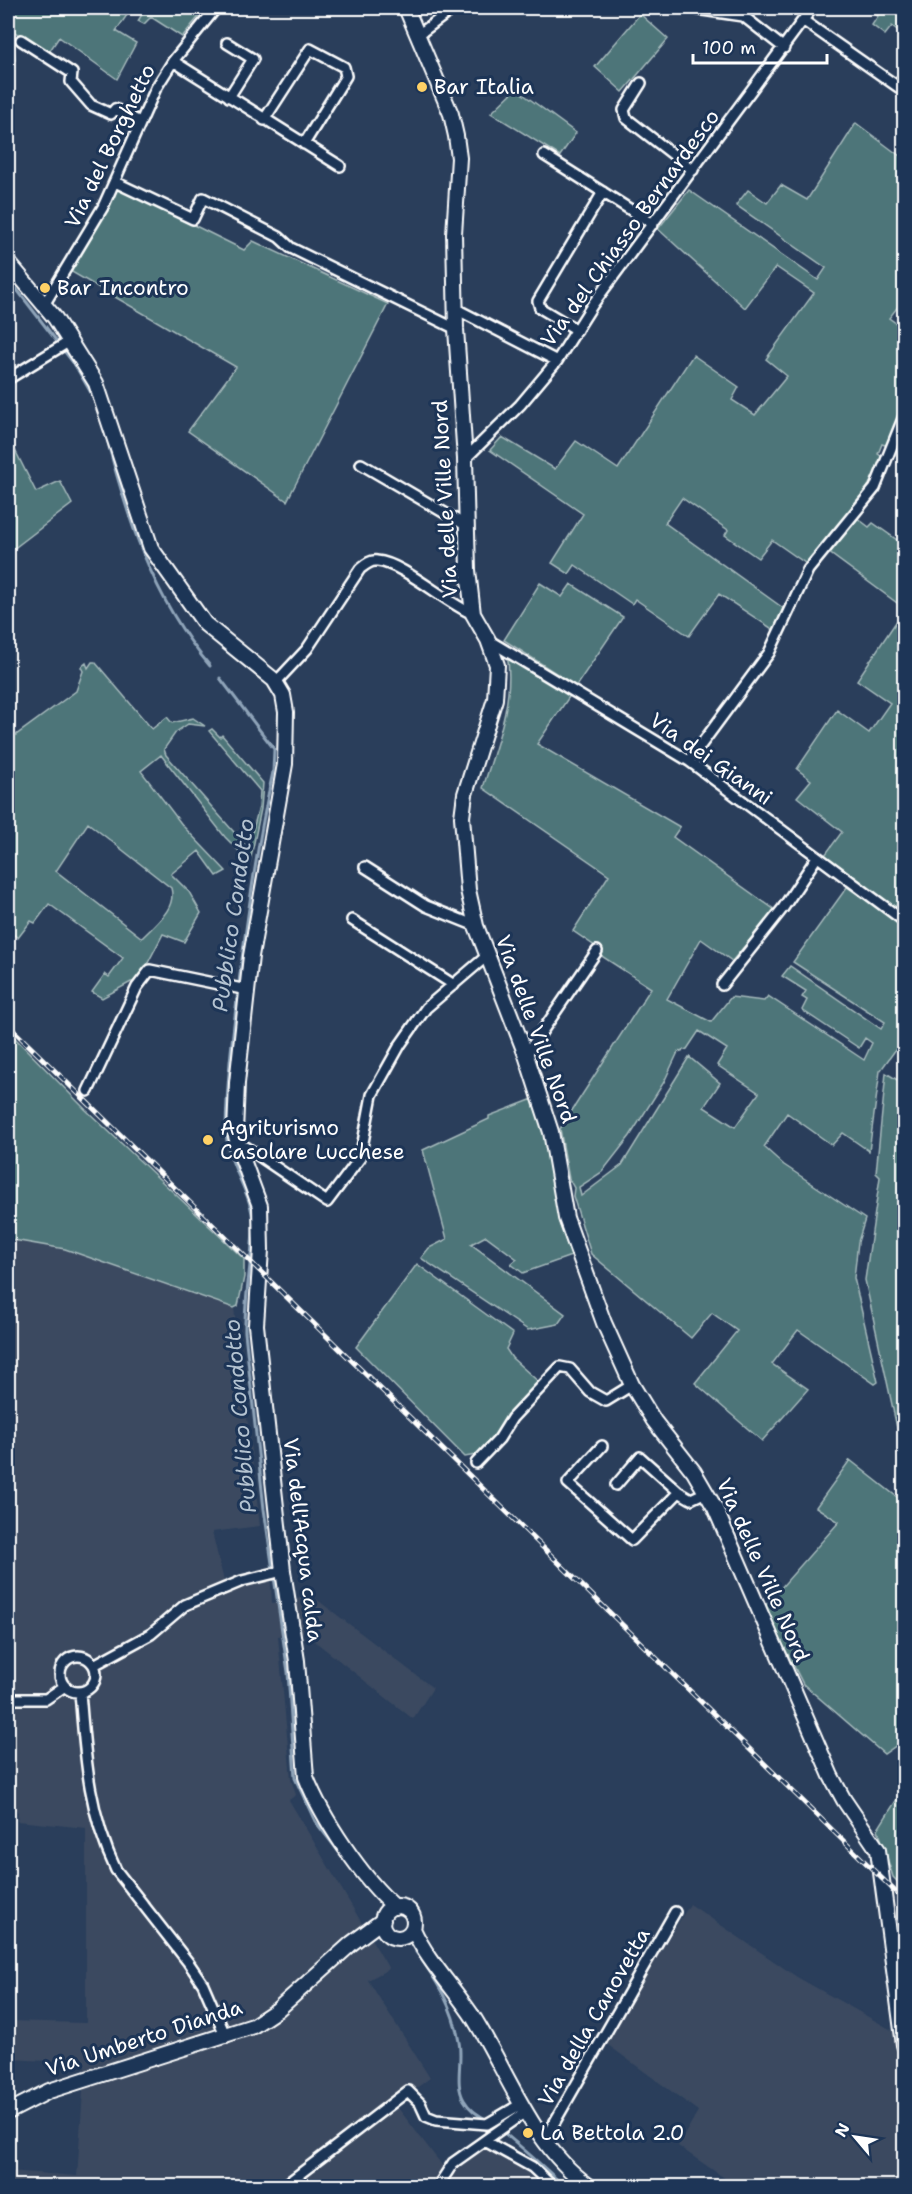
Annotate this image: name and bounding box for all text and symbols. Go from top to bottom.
scale bar [693,27,826,65]
text: 100 m [702,36,756,60]
street label: Via del Borghetto [58,59,162,233]
place label: Bar Italia [434,73,534,101]
marker: Bar Italia [415,80,429,94]
street label: Via del Chiasso Bernardesco [534,104,726,352]
place label: Bar Incontro [57,274,189,302]
marker: Bar Incontro [38,281,52,295]
street label: Via delle Ville Nord [426,399,464,599]
street label: Via dei Gianni [644,706,778,812]
water label: Pubblico Condotto [205,817,261,1013]
street label: Via delle Ville Nord [489,931,583,1127]
place label: Agriturismo Casolare Lucchese [220,1114,405,1166]
marker: Agriturismo Casolare Lucchese [201,1133,215,1147]
water label: Pubblico Condotto [217,1318,263,1514]
street label: Via dell'Acqua calda [277,1436,329,1644]
street label: Via delle Ville Nord [710,1474,816,1666]
street label: Via della Canovetta [532,1923,656,2111]
street label: Via Umberto Dianda [42,1993,246,2083]
north arrow [825,2107,885,2167]
place label: La Bettola 2.0 [540,2119,684,2147]
text: N [830,2119,855,2141]
marker: La Bettola 2.0 [521,2126,535,2140]

